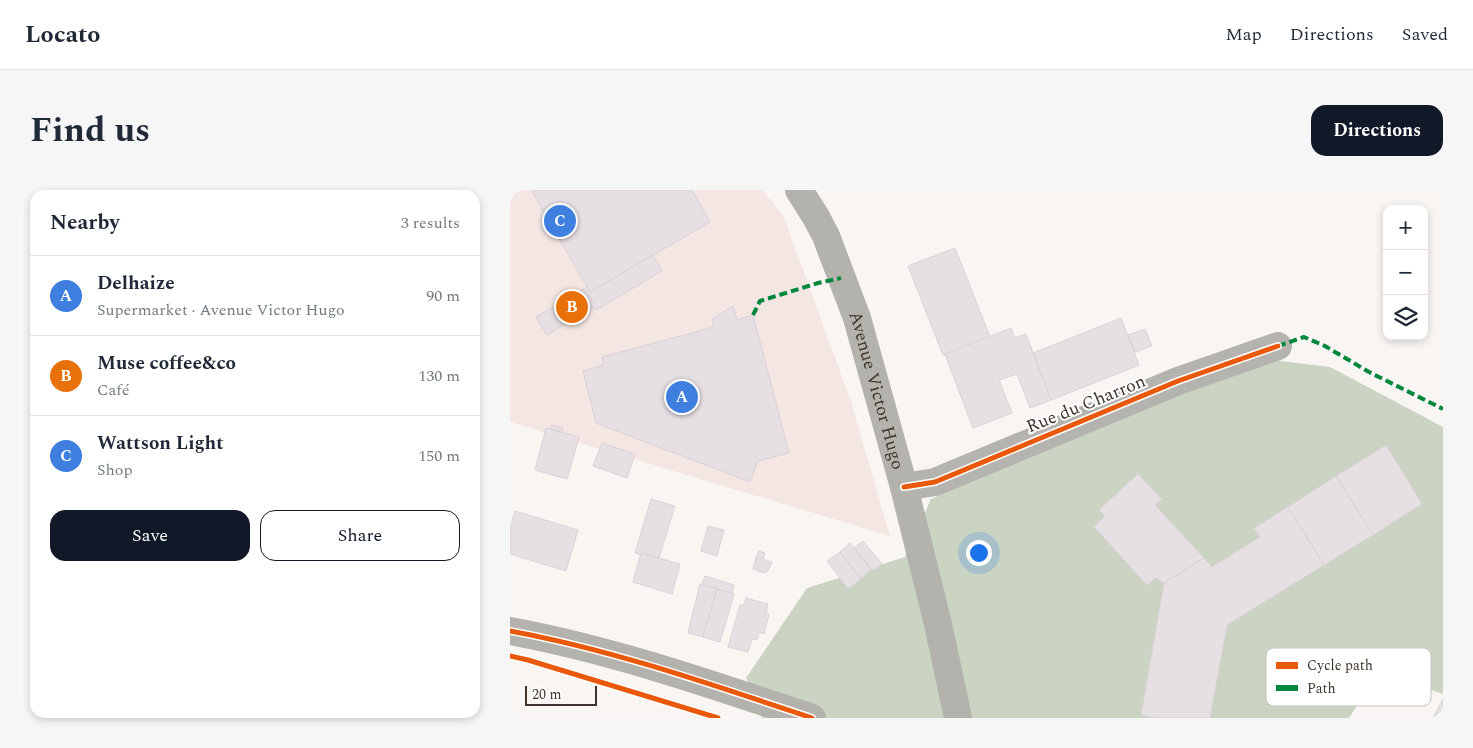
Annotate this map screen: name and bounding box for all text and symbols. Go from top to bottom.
text: Locato [25,17,100,53]
text: Map [1226,21,1262,48]
text: Directions [1290,21,1374,48]
text: Saved [1402,21,1448,48]
text: Find us [30,104,150,157]
button: Directions [1311,105,1443,156]
pin: C [544,202,576,240]
map controls [1383,205,1428,340]
button: + [1383,205,1428,250]
text: Nearby [50,207,120,239]
text: 3 results [401,211,460,235]
button: − [1383,250,1428,295]
text: Delhaize [97,269,175,298]
text: A [60,284,72,308]
text: 90 m [426,284,460,308]
pin: B [556,288,588,326]
button: layers [1383,295,1428,340]
text: Supermarket · Avenue Victor Hugo [97,298,345,322]
street label: Avenue Victor Hugo [842,307,912,473]
text: Muse coffee&co [97,349,236,378]
text: B [60,364,72,388]
text: 130 m [418,364,460,388]
street label: Rue du Charron [1022,368,1150,440]
text: Café [97,378,130,402]
pin: A [666,378,698,416]
text: Wattson Light [97,429,224,458]
text: C [60,444,72,468]
text: 150 m [418,444,460,468]
text: Shop [97,458,133,482]
button: Save [50,510,250,561]
button: Share [260,510,460,561]
your location [966,540,992,566]
legend [1266,648,1431,706]
text: Cycle path [1307,655,1373,676]
text: Path [1307,678,1336,699]
scale bar [525,683,598,706]
text: 20 m [532,684,562,705]

